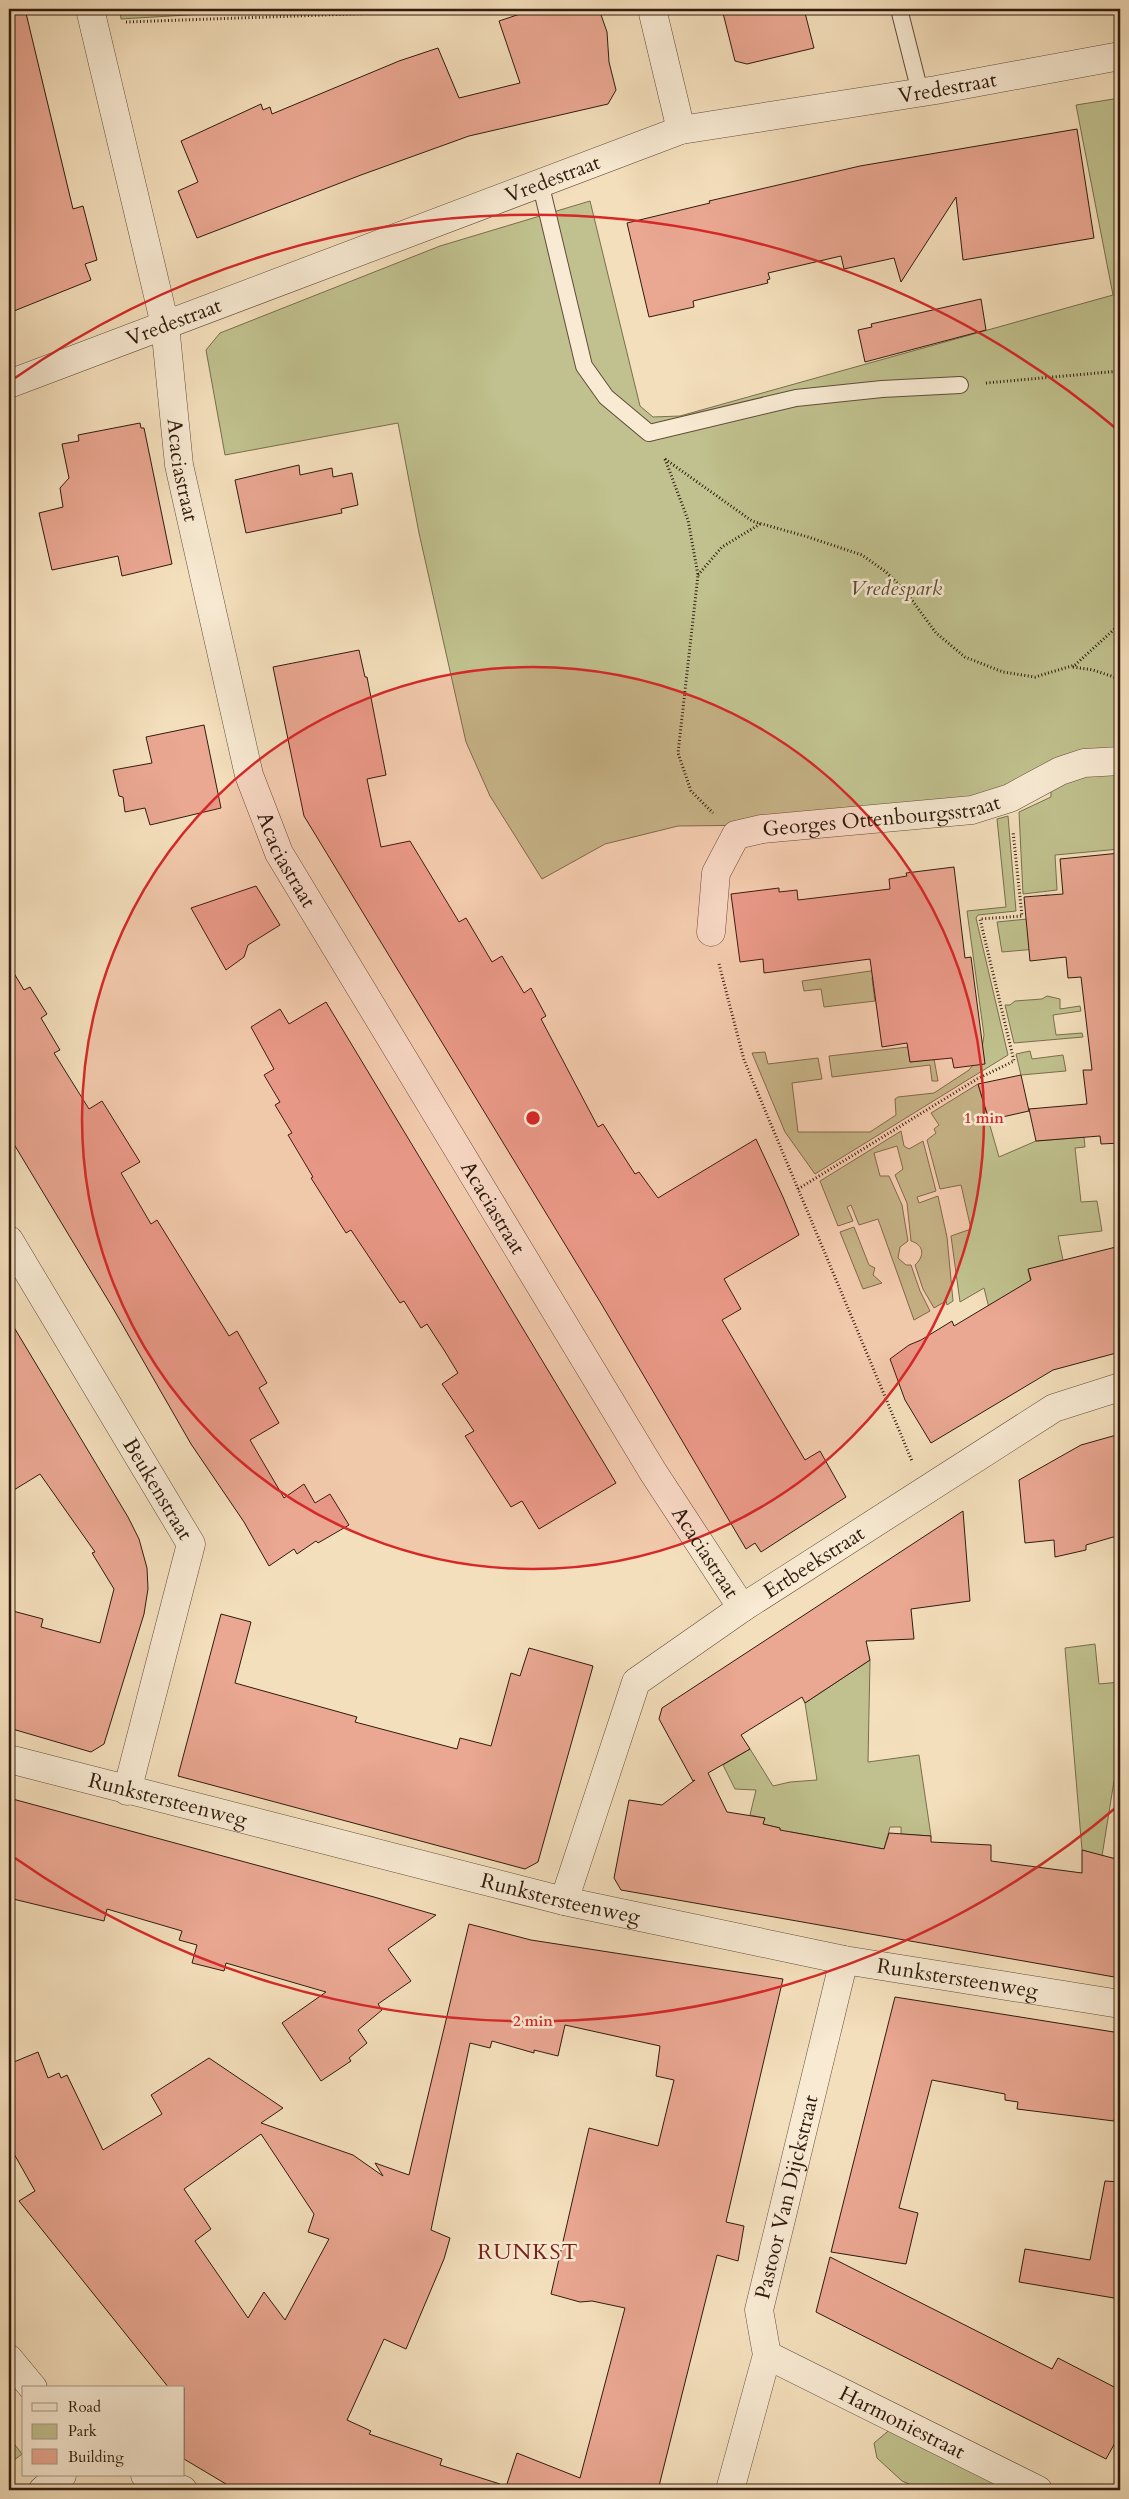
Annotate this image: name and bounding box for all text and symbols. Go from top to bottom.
street label: Vredestraat [896,65,999,111]
street label: Vredestraat [501,148,605,210]
street label: Vredestraat [122,291,226,353]
street label: Acaciastraat [159,417,205,525]
park label: Vredespark [850,574,943,603]
street label: Georges Ottenbourgsstraat [761,788,1004,844]
street label: Acaciastraat [250,808,323,914]
text: 1 min [964,1108,1004,1128]
centre of rings [524,1109,542,1127]
street label: Acaciastraat [453,1156,532,1260]
street label: Beukenstraat [116,1433,199,1546]
street label: Acaciastraat [664,1501,746,1604]
street label: Ertbeekstraat [758,1519,871,1606]
street label: Runkstersteenweg [85,1766,251,1834]
street label: Runkstersteenweg [478,1866,643,1932]
street label: Runkstersteenweg [875,1951,1040,2006]
text: 2 min [513,2011,553,2031]
street label: Pastoor Van Dijckstraat [748,2092,826,2302]
district label: RUNKST [477,2237,579,2267]
street label: Harmoniestraat [834,2379,970,2466]
legend [22,2386,185,2476]
text: Road [68,2397,101,2417]
text: Park [68,2421,97,2441]
text: Building [68,2447,124,2467]

